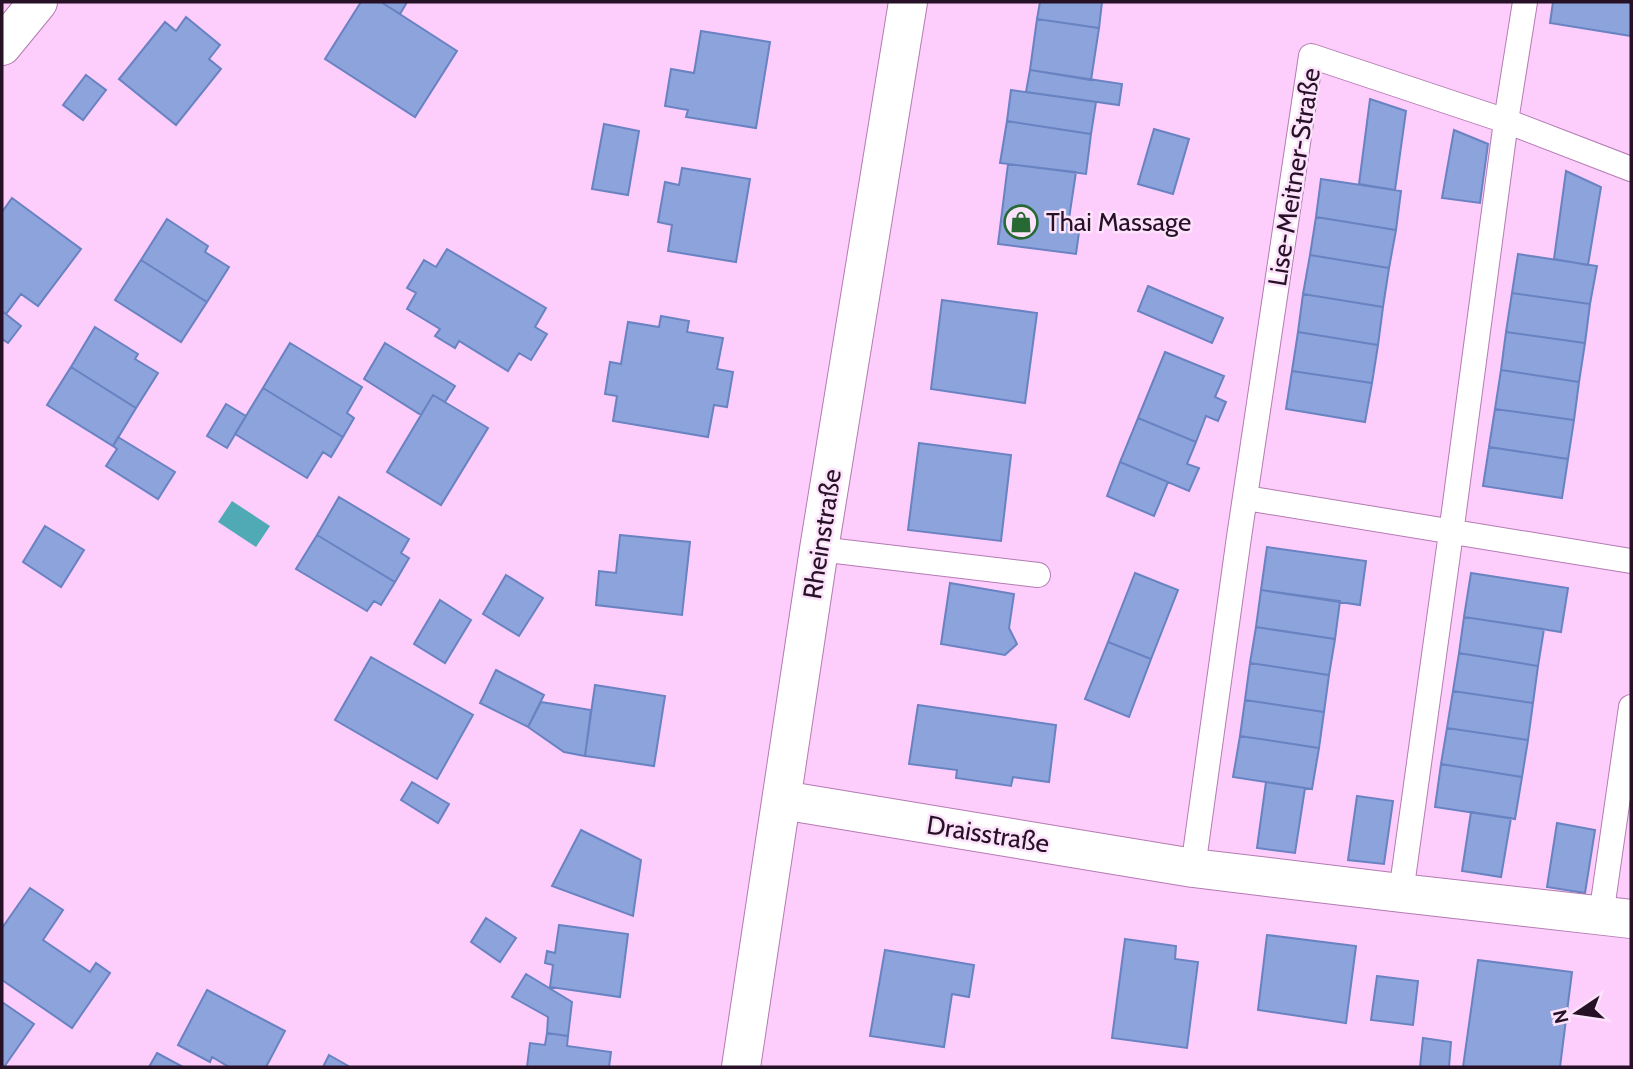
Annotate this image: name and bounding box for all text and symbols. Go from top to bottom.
street label: Lise-Meitner-Straße [1261,66,1327,288]
shop icon: Thai Massage [1002,203,1040,241]
place label: Thai Massage [1046,206,1191,238]
street label: Rheinstraße [796,467,848,601]
street label: Draisstraße [924,809,1052,859]
north arrow [1542,978,1612,1048]
text: N [1548,1008,1574,1026]

